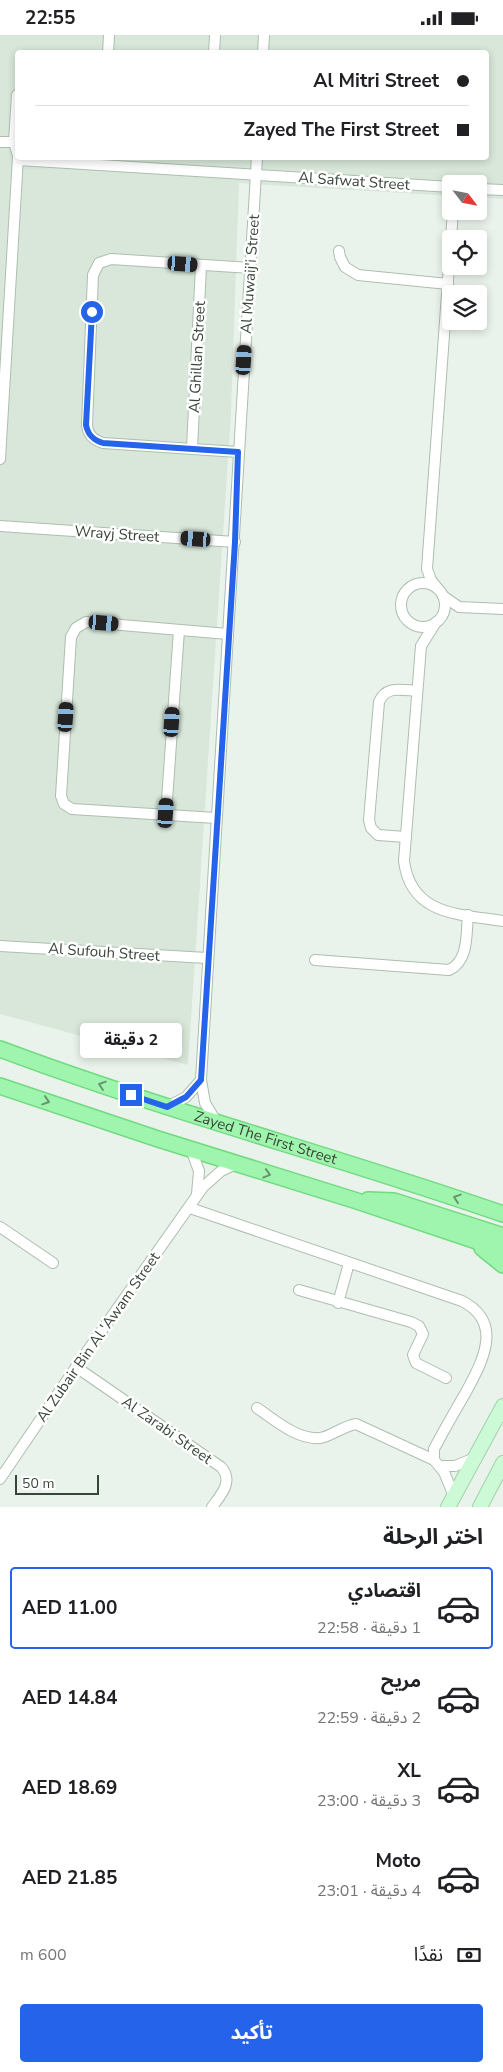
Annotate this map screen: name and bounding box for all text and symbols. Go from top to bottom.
text: 22:55 [25,5,75,31]
text: Al Mitri Street [313,68,439,94]
text: Zayed The First Street [244,117,439,143]
street label: Al Safwat Street [298,167,411,195]
north arrow [442,175,488,220]
map controls [442,175,487,330]
street label: Al Muwaij'i Street [236,213,264,334]
button: locate [442,230,487,275]
car [167,255,198,273]
button: layers [442,285,487,330]
street label: Al Ghillan Street [184,300,210,414]
route start [81,301,103,323]
car [235,345,252,375]
street label: Wrayj Street [74,521,161,547]
car [180,530,211,548]
car [88,614,119,632]
car [57,702,74,732]
car [163,707,180,737]
car [157,798,174,828]
street label: Al Sufouh Street [48,938,161,966]
callout: 2 دقيقة [80,1023,182,1057]
text: 2 دقيقة [104,1029,158,1051]
one-way arrow [98,1081,107,1091]
route end [120,1084,142,1106]
one-way arrow [42,1095,50,1105]
street label: Zayed The First Street [192,1106,340,1169]
one-way arrow [263,1168,271,1178]
one-way arrow [453,1194,462,1204]
street label: Al Zubair Bin Al 'Awam Street [32,1248,165,1426]
street label: Al Zarabi Street [118,1391,217,1469]
scale bar [15,1472,99,1495]
text: 50 m [22,1474,54,1493]
text: اختر الرحلة [383,1522,483,1552]
text: اقتصادي [348,1578,421,1604]
icon: car [436,1586,481,1631]
text: AED 11.00 [22,1595,117,1621]
text: 1 دقيقة · 22:58 [317,1617,421,1639]
text: مريح [381,1668,421,1694]
icon: car [436,1676,481,1721]
text: AED 14.84 [22,1685,117,1711]
text: 2 دقيقة · 22:59 [317,1707,421,1729]
text: XL [398,1758,421,1784]
icon: car [436,1766,481,1811]
text: AED 18.69 [22,1775,117,1801]
text: 3 دقيقة · 23:00 [317,1790,421,1812]
text: Moto [376,1848,421,1874]
icon: car [436,1856,481,1901]
text: AED 21.85 [22,1865,117,1891]
text: 4 دقيقة · 23:01 [317,1880,421,1902]
icon: cash [455,1941,483,1969]
text: نقدًا [414,1942,443,1968]
text: 600 m [20,1944,67,1966]
button: تأكيد [20,2004,483,2062]

